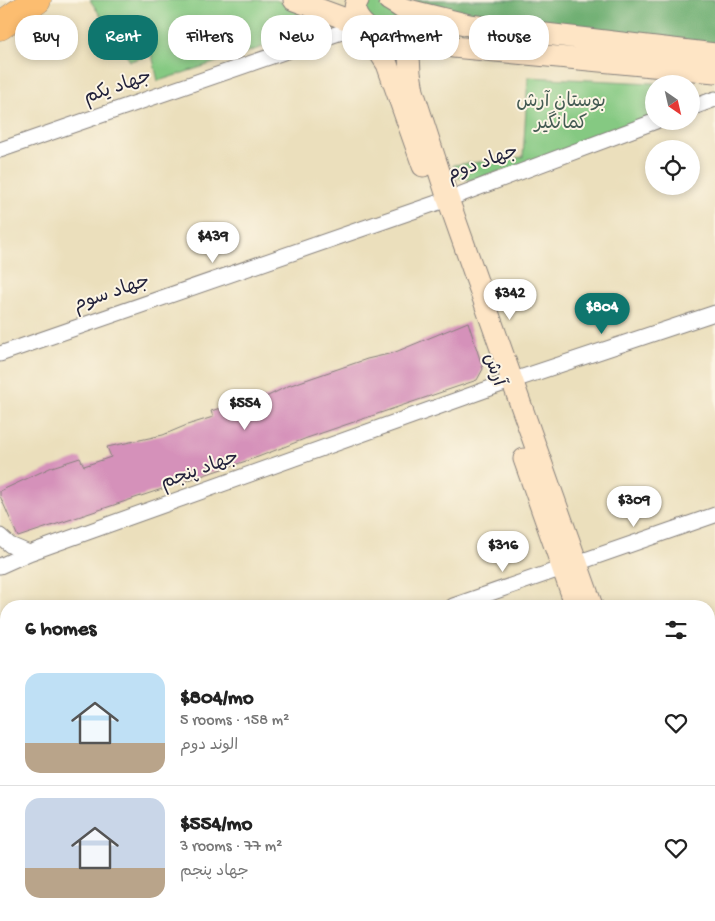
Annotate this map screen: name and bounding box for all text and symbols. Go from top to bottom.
chip: Buy [15,15,78,60]
chip: Rent [88,15,158,60]
chip: Filters [168,15,251,60]
chip: New [261,15,332,60]
chip: Apartment [342,15,459,60]
chip: House [469,15,549,60]
street label: جهاد یکم [81,66,155,110]
north arrow [645,75,700,130]
map controls [645,75,700,195]
park label: بوستان آرش کمانگیر [516,89,606,136]
button: locate [645,140,700,195]
street label: جهاد دوم [444,141,522,187]
pin: $439 [183,222,243,264]
text: $439 [197,228,229,247]
street label: جهاد سوم [71,270,153,318]
pin: $342 [480,278,540,321]
text: $342 [495,285,525,304]
pin: $804 [572,292,632,335]
text: $804 [586,299,618,318]
street label: آرش [477,350,512,391]
pin: $554 [215,388,275,431]
text: $554 [229,395,261,414]
street label: جهاد پنجم [158,446,242,496]
pin: $309 [604,486,664,528]
text: $309 [618,492,650,511]
pin: $316 [473,530,533,573]
text: $316 [488,537,518,556]
icon: filters [662,616,690,644]
text: 6 homes [25,618,96,643]
text: $804/mo [180,687,254,712]
icon: home [65,693,125,753]
icon: heart [662,709,690,737]
text: 5 rooms · 158 m² [180,712,289,731]
text: الوند دوم [180,737,238,756]
text: $554/mo [180,813,252,838]
icon: home [65,818,125,878]
icon: heart [662,834,690,862]
text: 3 rooms · 77 m² [180,838,282,857]
text: جهاد پنجم [180,863,249,882]

